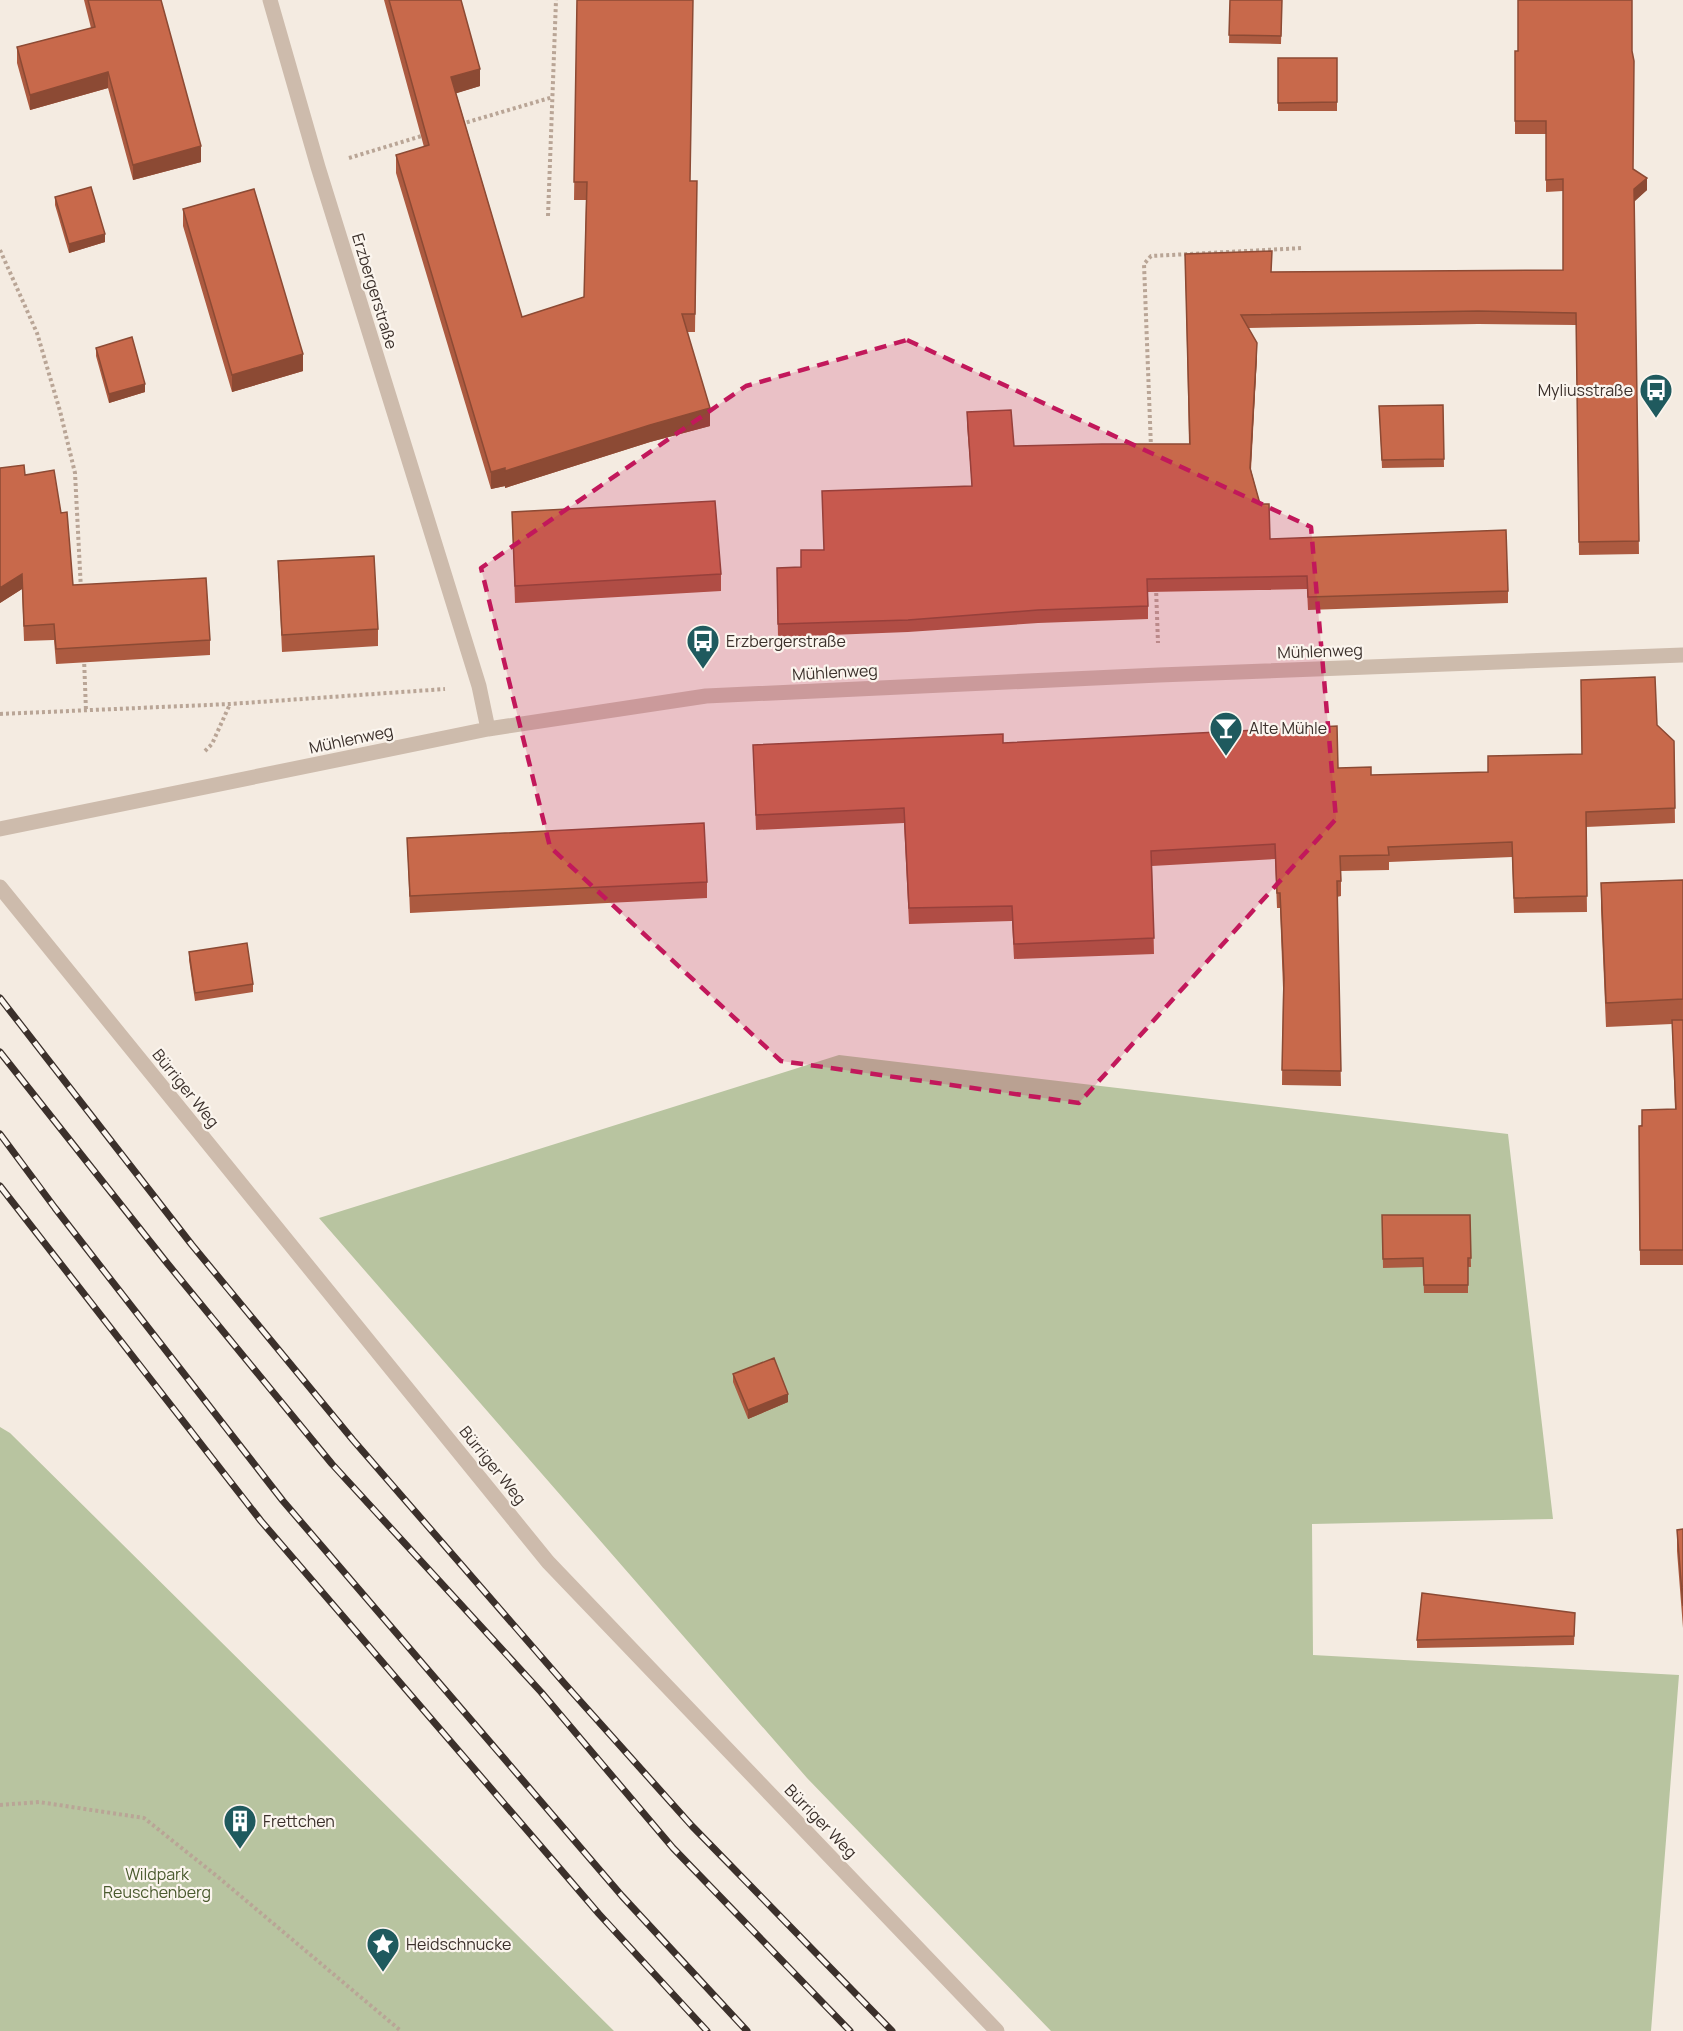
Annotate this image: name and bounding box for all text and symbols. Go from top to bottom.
street label: Erzbergerstraße [347,230,403,352]
bus stop icon: Myliusstraße [1638,372,1674,419]
place label: Myliusstraße [1538,379,1633,401]
bus stop icon: Erzbergerstraße [685,623,721,670]
place label: Erzbergerstraße [726,630,846,652]
street label: Mühlenweg [1277,639,1363,663]
street label: Mühlenweg [792,659,878,685]
bar icon: Alte Mühle [1208,710,1244,757]
place label: Alte Mühle [1249,717,1327,739]
street label: Mühlenweg [307,719,395,759]
street label: Bürriger Weg [147,1044,225,1132]
street label: Bürriger Weg [454,1421,532,1509]
street label: Bürriger Weg [780,1779,862,1863]
building icon: Frettchen [222,1803,258,1850]
place label: Frettchen [263,1810,335,1832]
park label: Wildpark Reuschenberg [103,1863,211,1903]
place icon: Heidschnucke [365,1926,401,1973]
place label: Heidschnucke [406,1933,511,1955]

